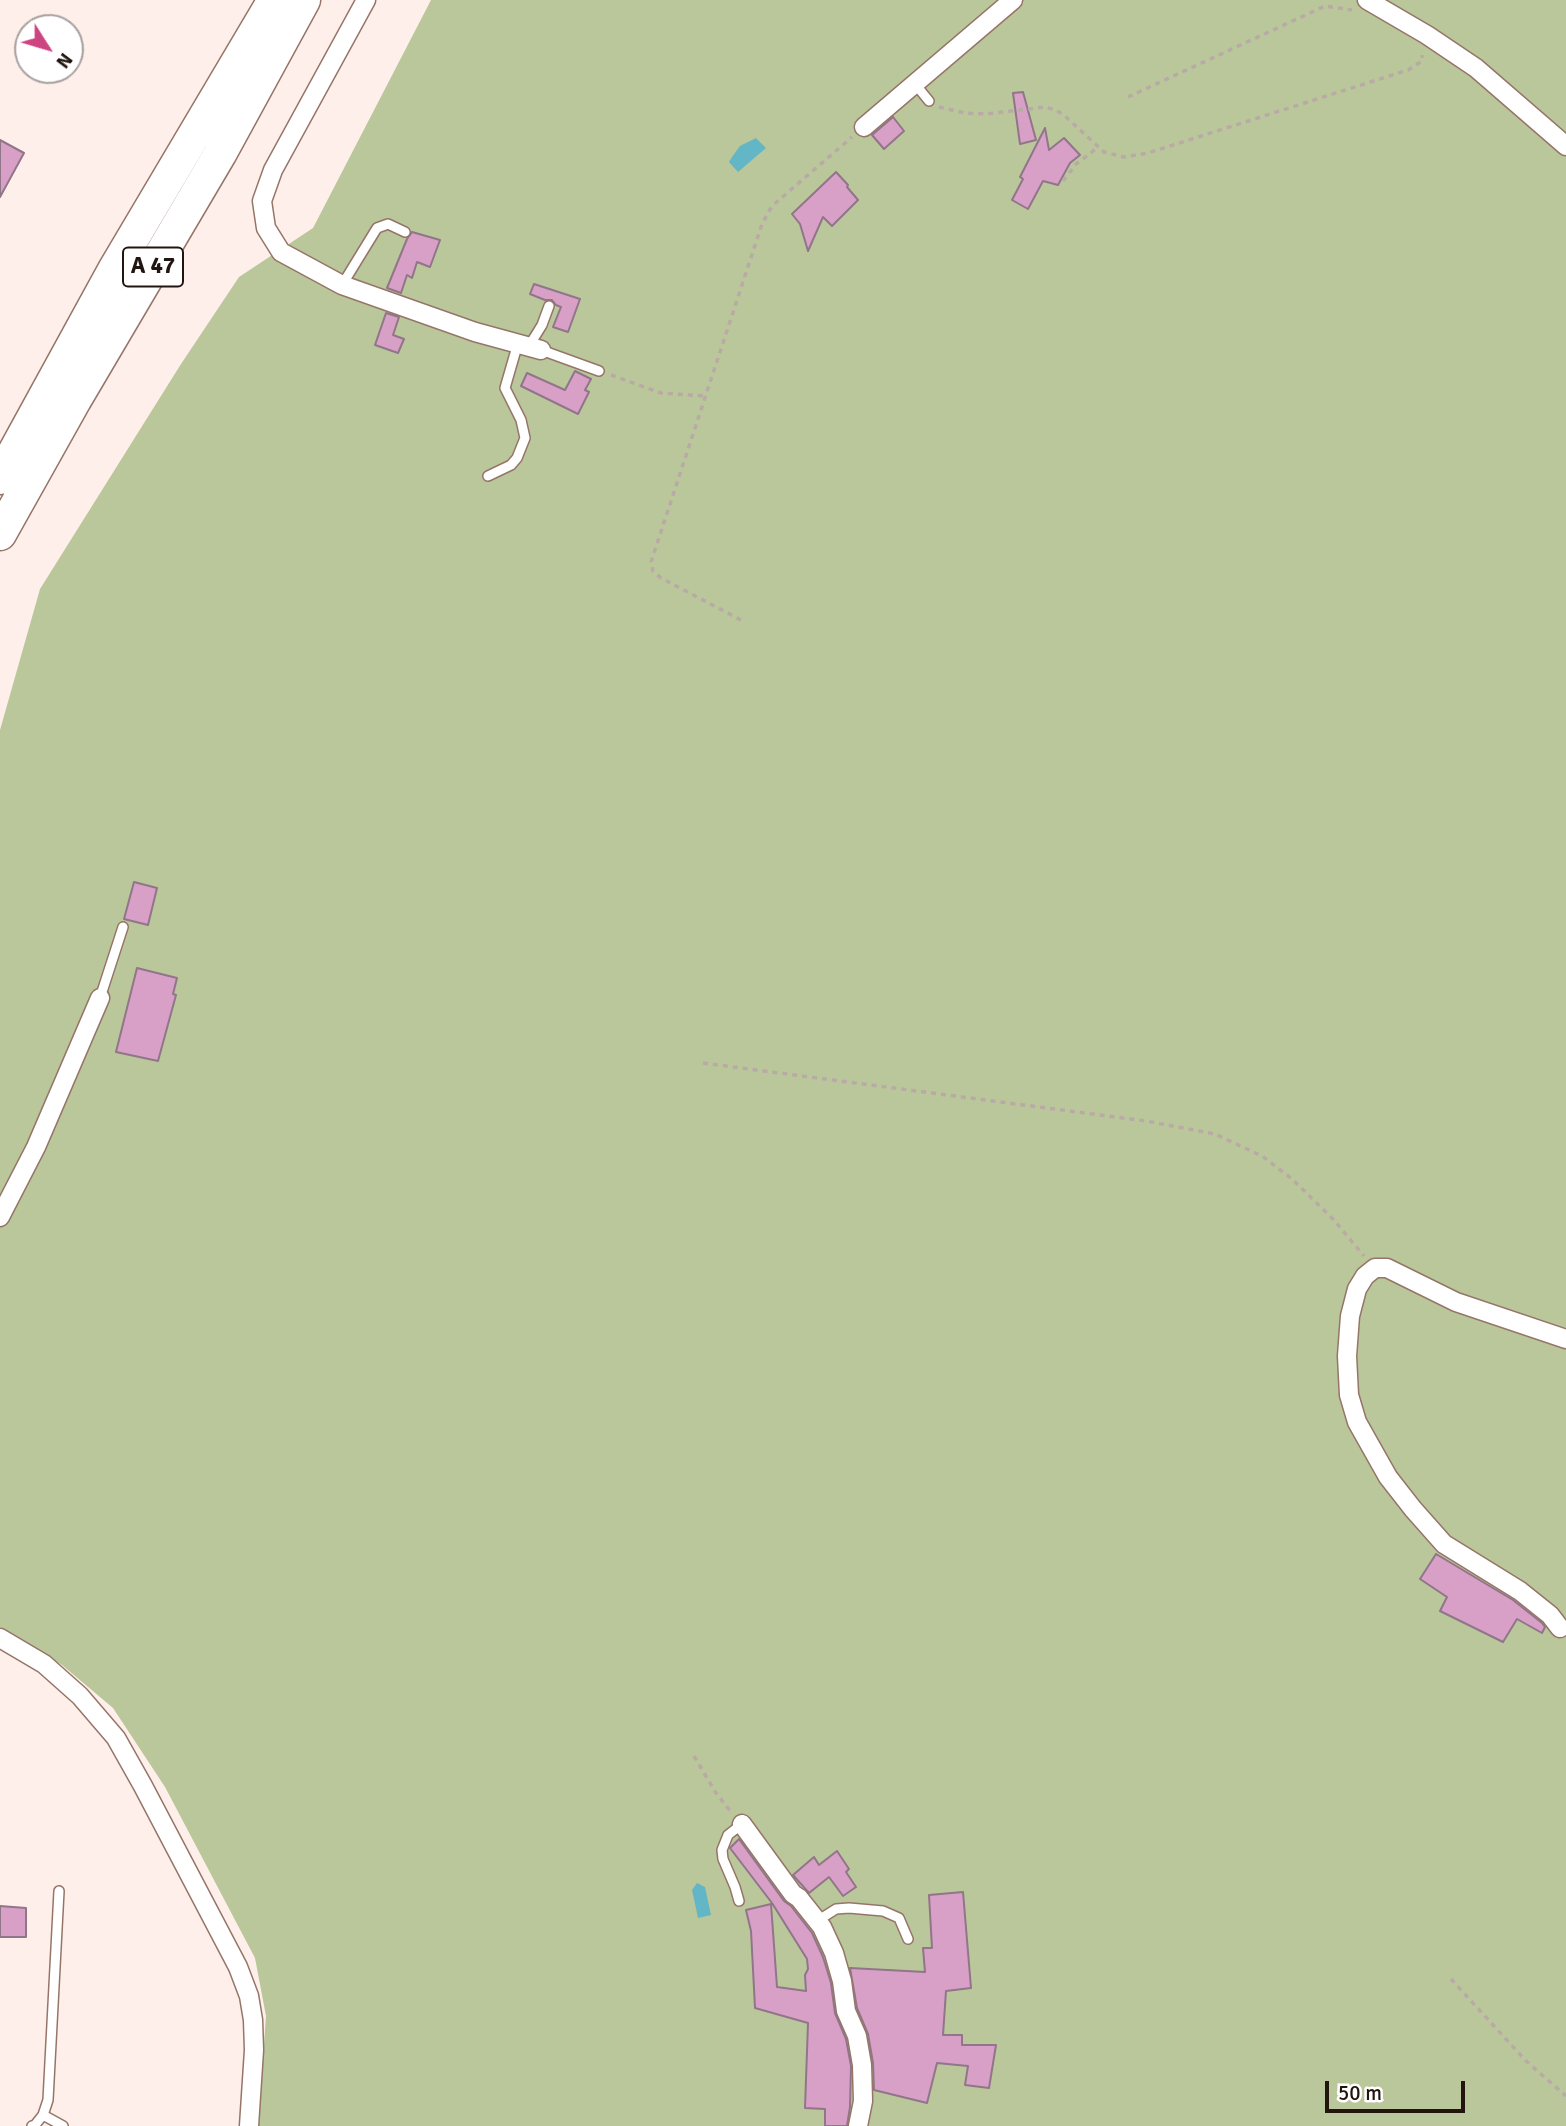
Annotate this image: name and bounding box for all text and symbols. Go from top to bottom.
north arrow [14,14,84,84]
text: N [51,48,78,73]
road number: A 47 [123,248,183,286]
scale bar [1328,2066,1468,2110]
text: 50 m [1338,2080,1382,2106]

